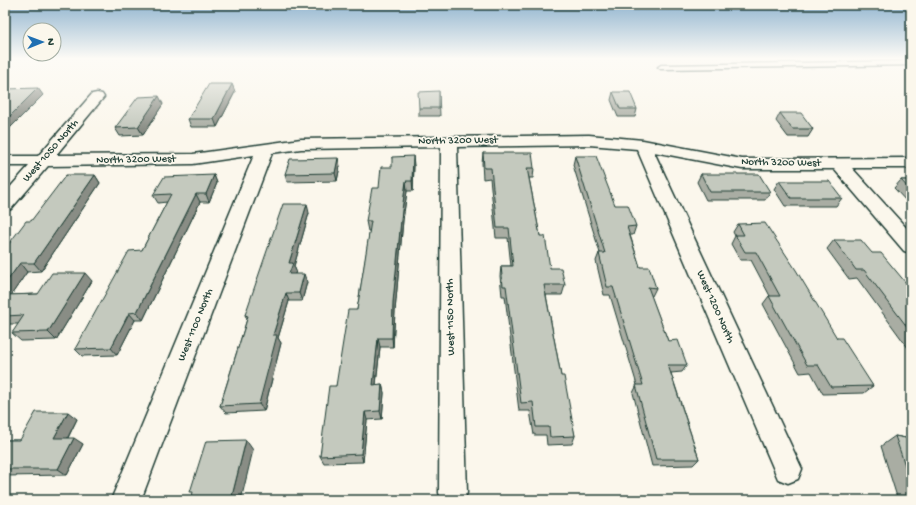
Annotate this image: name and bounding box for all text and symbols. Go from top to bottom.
north arrow [22,22,62,62]
text: N [44,38,56,46]
street label: West 1050 North [21,117,81,185]
street label: North 3200 West [418,134,499,148]
street label: North 3200 West [96,153,177,167]
street label: North 3200 West [741,156,822,170]
street label: West 1200 North [694,269,736,345]
street label: West 1150 North [444,278,458,356]
street label: West 1100 North [176,287,216,363]

